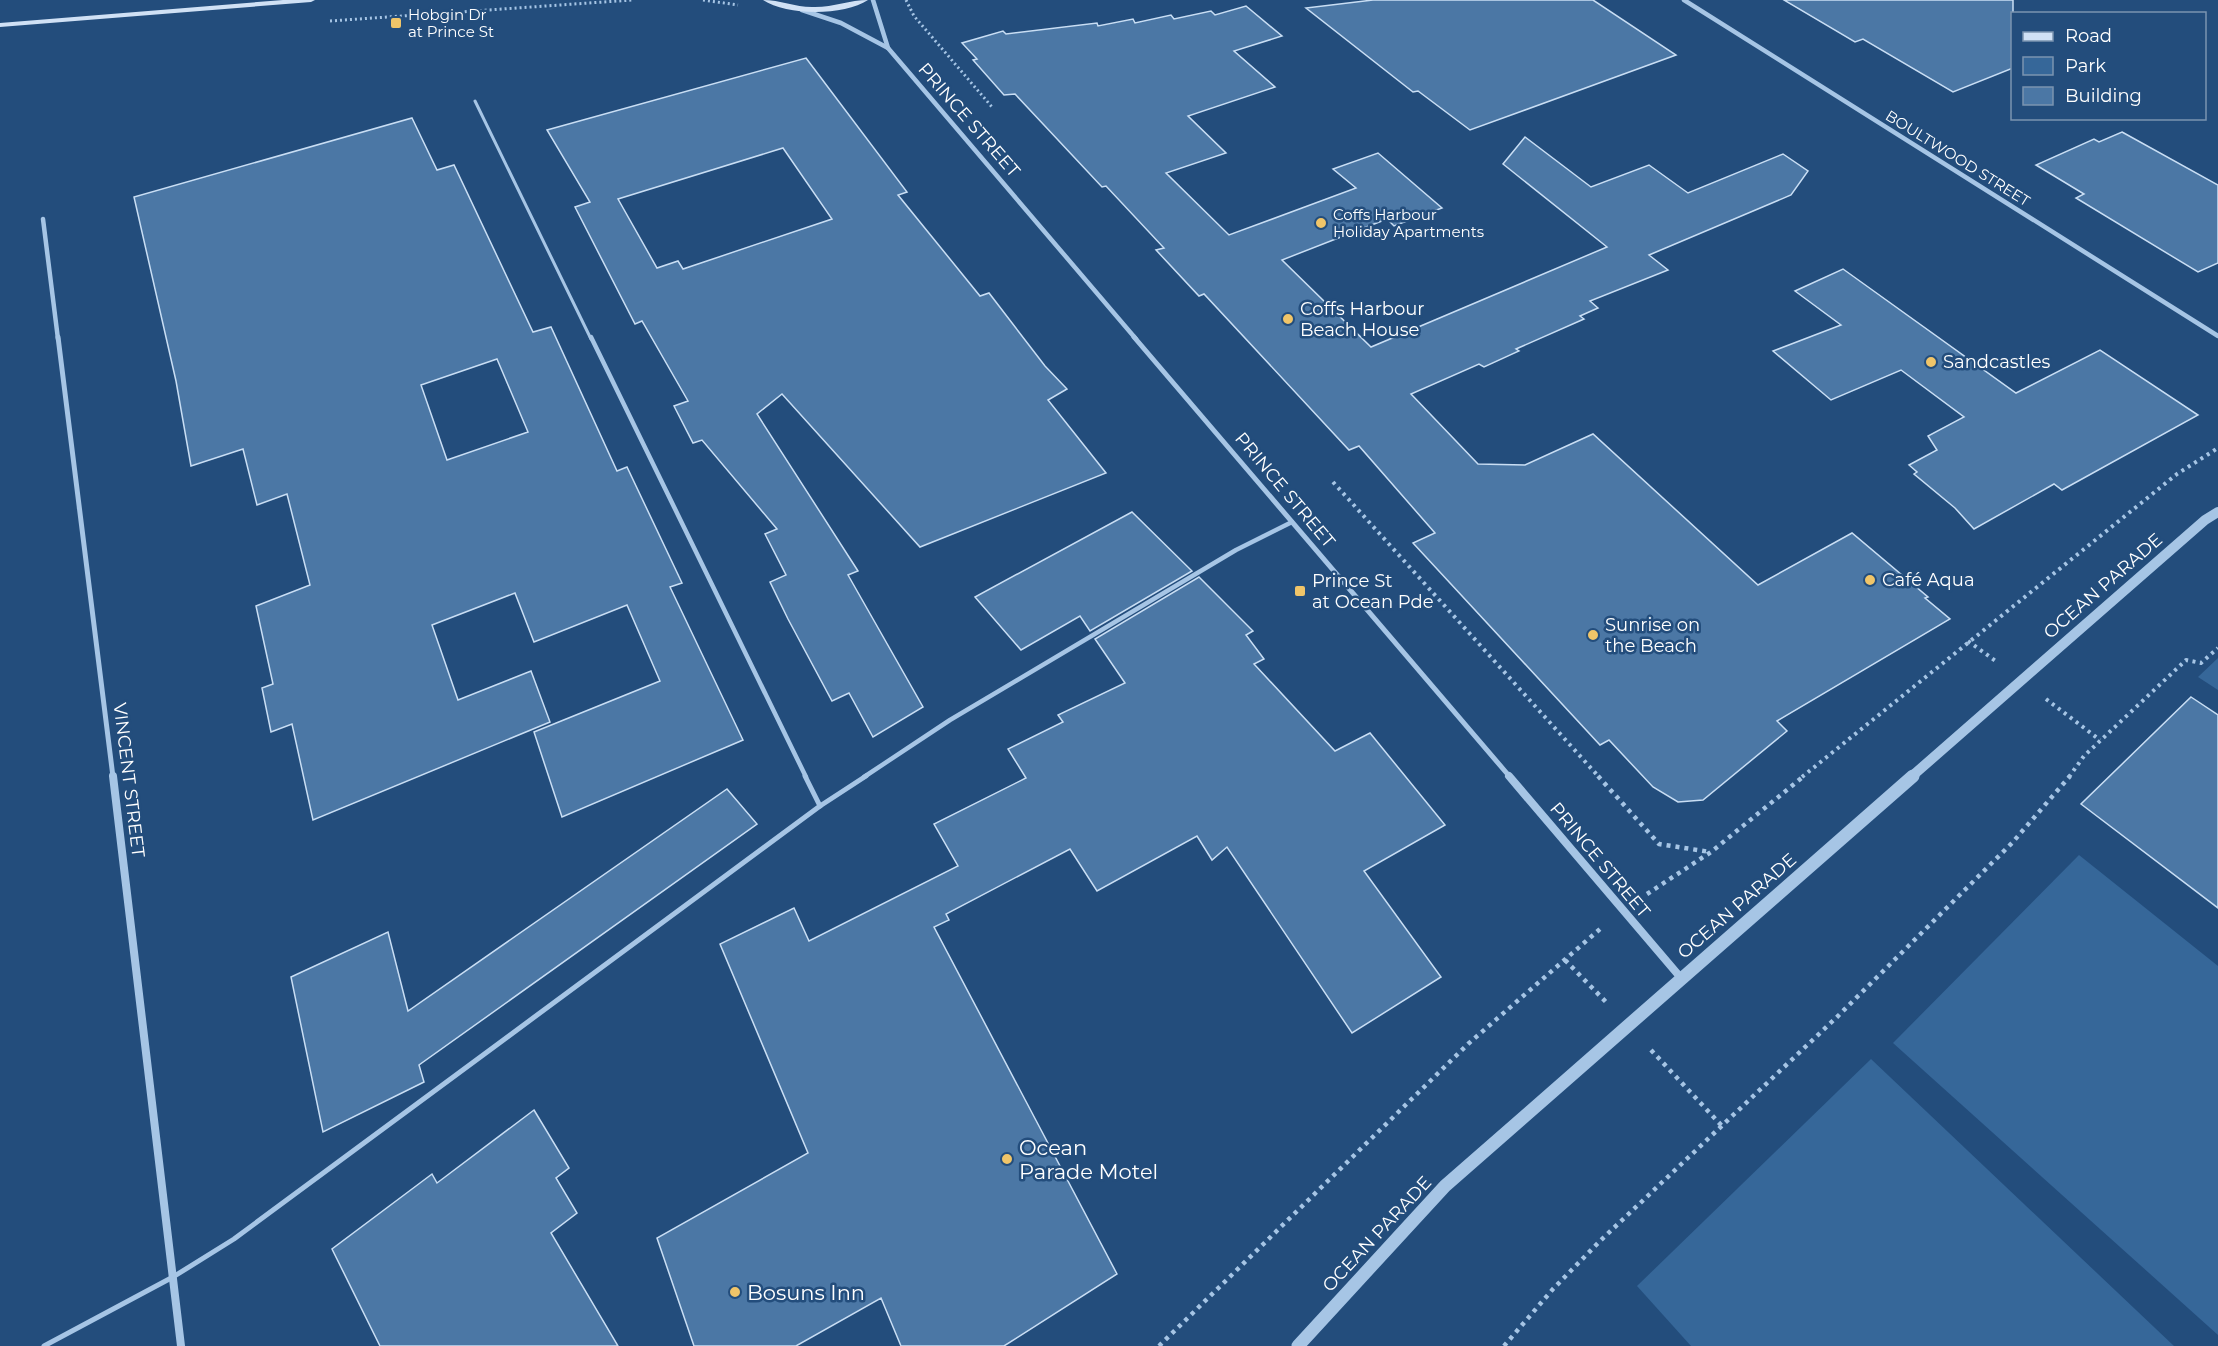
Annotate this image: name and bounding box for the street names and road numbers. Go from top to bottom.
street label: PRINCE STREET [913,58,1025,182]
street label: BOULTWOOD STREET [1882,106,2034,211]
street label: PRINCE STREET [1230,428,1340,553]
street label: OCEAN PARADE [2039,528,2167,644]
street label: VINCENT STREET [109,701,149,859]
street label: PRINCE STREET [1545,798,1655,923]
street label: OCEAN PARADE [1673,848,1801,964]
street label: OCEAN PARADE [1318,1172,1436,1296]

